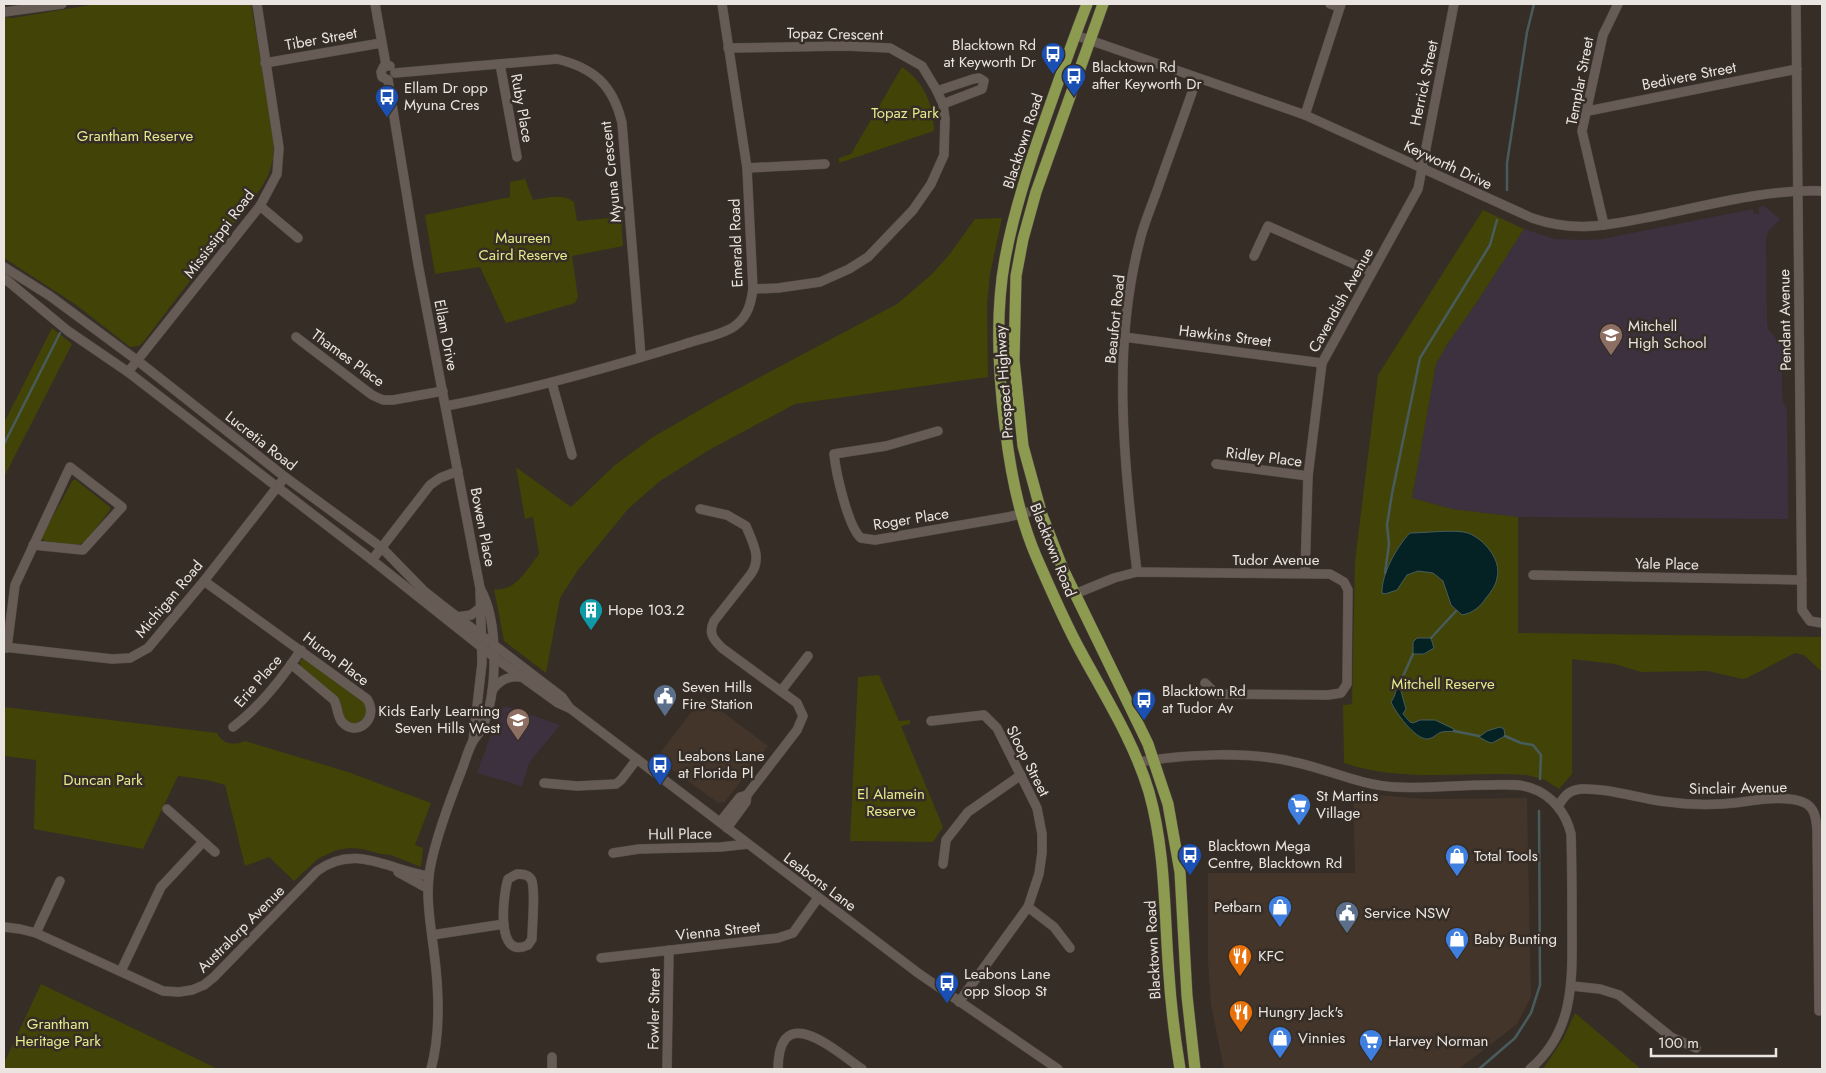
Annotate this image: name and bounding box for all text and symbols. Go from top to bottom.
street label: Tiber Street [283,22,359,56]
street label: Topaz Crescent [787,22,884,46]
place label: Blacktown Rd at Keyworth Dr [943,34,1037,73]
street label: Templar Street [1561,35,1599,127]
street label: Herrick Street [1404,38,1444,128]
bus stop icon: Blacktown Rd at Keyworth Dr [1040,41,1066,75]
place label: Blacktown Rd after Keyworth Dr [1092,56,1203,95]
street label: Bedivere Street [1640,56,1738,96]
bus stop icon: Blacktown Rd after Keyworth Dr [1061,63,1087,97]
street label: Ruby Place [505,72,539,144]
place label: Ellam Dr opp Myuna Cres [404,77,488,116]
bus stop icon: Ellam Dr opp Myuna Cres [374,84,400,118]
street label: Blacktown Road [997,90,1049,192]
park label: Topaz Park [871,102,939,124]
street label: Myuna Crescent [595,120,627,224]
park label: Grantham Reserve [77,125,193,147]
street label: Keyworth Drive [1400,135,1496,195]
street label: Mississippi Road [178,185,260,283]
street label: Emerald Road [723,198,749,288]
park label: Maureen Caird Reserve [478,227,568,266]
street label: Cavendish Avenue [1303,243,1379,356]
street label: Pendant Avenue [1773,269,1797,371]
street label: Beaufort Road [1099,273,1131,365]
street label: Ellam Drive [428,298,464,373]
place label: Mitchell High School [1628,315,1707,354]
street label: Hawkins Street [1178,319,1273,353]
school or university icon: Mitchell High School [1598,322,1624,356]
street label: Thames Place [307,324,389,392]
street label: Prospect Highway [989,324,1019,439]
street label: Lucretia Road [220,406,302,476]
street label: Ridley Place [1225,441,1304,473]
street label: Bowen Place [465,486,501,569]
street label: Blacktown Road [1024,500,1082,600]
street label: Roger Place [872,502,951,536]
street label: Tudor Avenue [1233,549,1320,571]
street label: Yale Place [1635,552,1699,576]
street label: Michigan Road [130,555,208,643]
building icon: Hope 103.2 [578,597,604,631]
place label: Hope 103.2 [608,599,684,621]
street label: Huron Place [298,627,374,691]
street label: Erie Place [229,650,287,712]
park label: Mitchell Reserve [1391,673,1495,695]
place label: Seven Hills Fire Station [682,676,753,715]
place label: Blacktown Rd at Tudor Av [1162,680,1246,719]
public building icon: Seven Hills Fire Station [652,683,678,717]
bus stop icon: Blacktown Rd at Tudor Av [1131,687,1157,721]
place label: Kids Early Learning Seven Hills West [378,700,500,739]
school or university icon: Kids Early Learning Seven Hills West [505,707,531,741]
street label: Sloop Street [1001,722,1055,801]
place label: Leabons Lane at Florida Pl [678,745,765,784]
bus stop icon: Leabons Lane at Florida Pl [647,752,673,786]
park label: Duncan Park [63,769,143,791]
street label: Sinclair Avenue [1689,776,1788,800]
park label: El Alamein Reserve [857,783,925,822]
place label: St Martins Village [1316,785,1378,824]
supermarket icon: St Martins Village [1286,792,1312,826]
street label: Hull Place [648,822,712,846]
place label: Blacktown Mega Centre, Blacktown Rd [1208,835,1342,874]
bus stop icon: Blacktown Mega Centre, Blacktown Rd [1177,842,1203,876]
shop icon: Total Tools [1444,843,1470,877]
place label: Total Tools [1474,845,1538,867]
street label: Leabons Lane [779,847,861,917]
street label: Australorp Avenue [192,880,290,978]
shop icon: Petbarn [1267,894,1293,928]
place label: Petbarn [1214,896,1262,918]
street label: Blacktown Road [1139,900,1167,1000]
public building icon: Service NSW [1334,900,1360,934]
place label: Service NSW [1364,902,1450,924]
street label: Vienna Street [675,916,762,946]
shop icon: Baby Bunting [1444,926,1470,960]
place label: Baby Bunting [1474,928,1557,950]
restaurant icon: KFC [1227,943,1253,977]
place label: KFC [1258,945,1284,967]
place label: Leabons Lane opp Sloop St [964,963,1051,1002]
street label: Fowler Street [642,968,666,1050]
bus stop icon: Leabons Lane opp Sloop St [934,970,960,1004]
restaurant icon: Hungry Jack's [1228,999,1254,1033]
place label: Hungry Jack's [1258,1001,1343,1023]
park label: Grantham Heritage Park [15,1013,101,1052]
shop icon: Vinnies [1267,1025,1293,1059]
scale bar [1651,1026,1776,1058]
place label: Vinnies [1298,1027,1345,1049]
supermarket icon: Harvey Norman [1358,1028,1384,1062]
place label: Harvey Norman [1388,1030,1488,1052]
text: 100 m [1658,1032,1699,1054]

